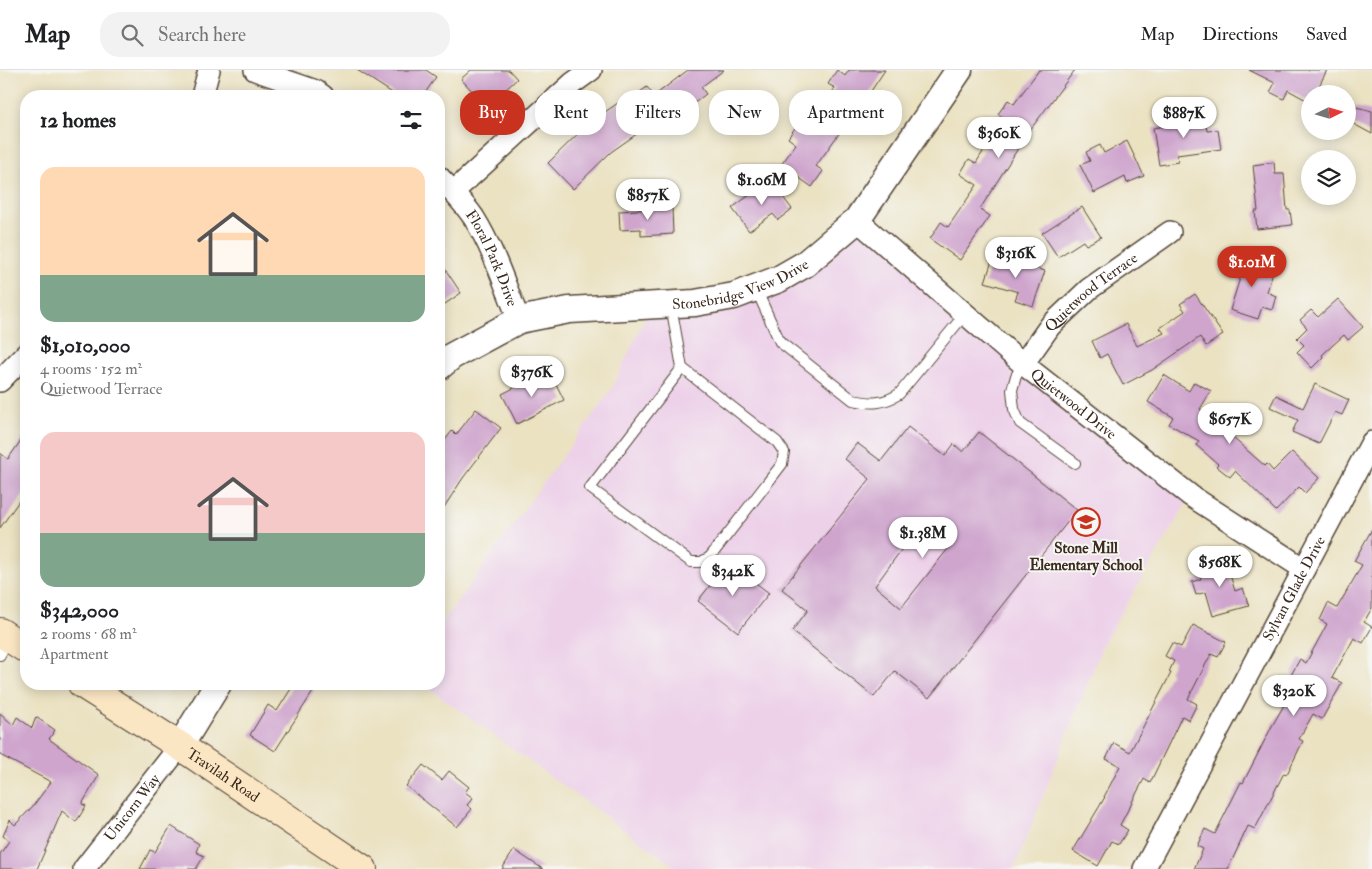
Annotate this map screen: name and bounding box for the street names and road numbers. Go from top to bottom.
street label: Floral Park Drive [461,206,522,309]
street label: Quietwood Terrace [1041,249,1141,336]
street label: Stonebridge View Drive [672,255,812,314]
street label: Quietwood Drive [1026,364,1120,444]
street label: Sylvan Glade Drive [1259,533,1330,644]
street label: Travilah Road [183,744,264,807]
street label: Unicorn Way [100,770,165,845]

